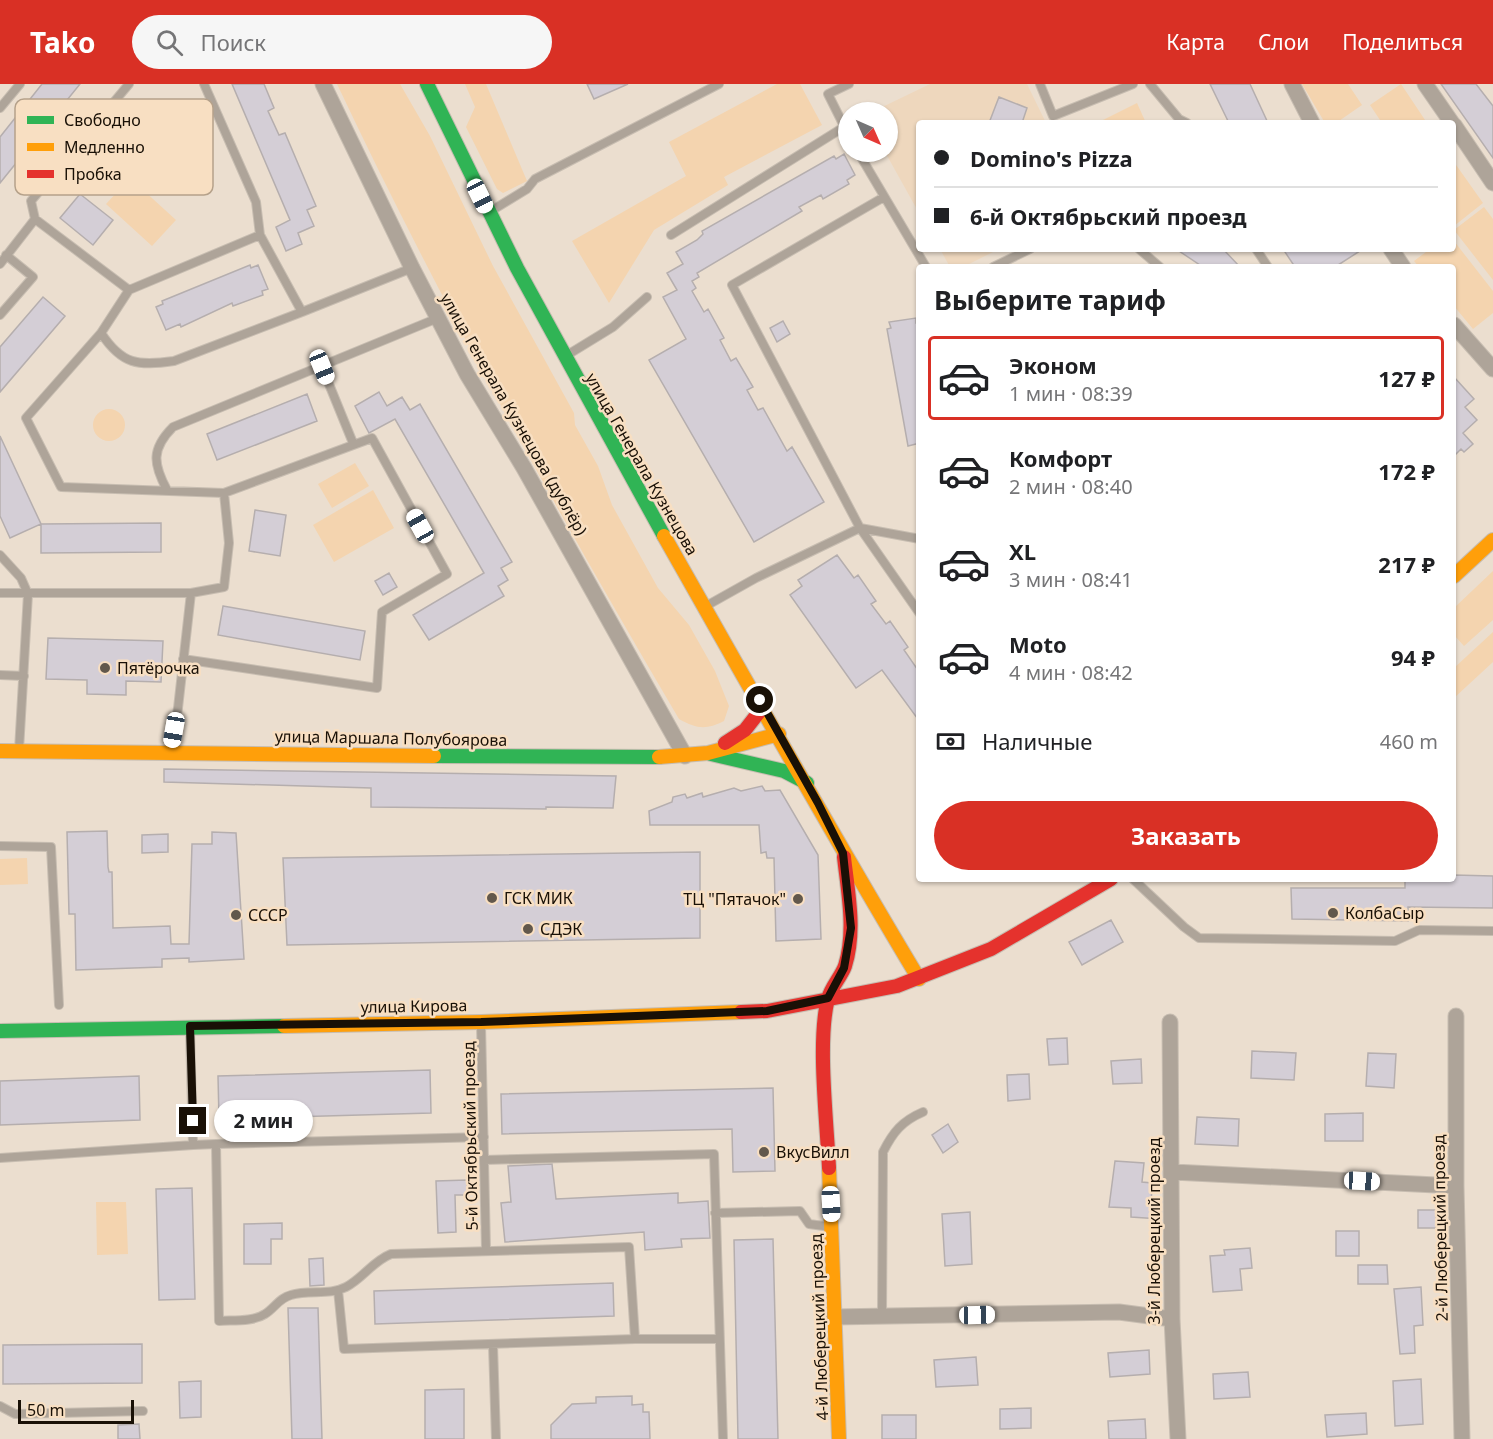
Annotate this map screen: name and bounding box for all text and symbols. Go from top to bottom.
search box [132,15,552,69]
text: Tako [30,23,96,61]
icon: search [153,26,186,59]
text: Поиск [201,27,266,57]
text: Карта [1166,28,1225,56]
text: Слои [1258,28,1309,56]
text: Поделиться [1342,28,1463,56]
legend [15,99,213,195]
north arrow [838,102,898,162]
map controls [838,102,898,162]
text: Свободно [64,109,141,131]
text: Медленно [64,136,145,158]
text: Domino's Pizza [970,143,1133,173]
text: Пробка [64,163,122,185]
car [464,176,496,216]
text: 6-й Октябрьский проезд [970,201,1247,231]
text: Выберите тариф [934,281,1166,318]
street label: улица Генерала Кузнецова (дублёр) [435,289,593,539]
car [307,347,337,387]
text: Эконом [1009,350,1097,380]
icon: car [937,351,991,405]
text: 127 ₽ [1378,363,1435,393]
street label: улица Генерала Кузнецова [581,369,703,559]
text: 1 мин · 08:39 [1009,380,1133,407]
text: Комфорт [1009,443,1112,473]
icon: car [937,444,991,498]
text: 172 ₽ [1378,456,1435,486]
text: 2 мин · 08:40 [1009,473,1133,500]
car [403,506,437,546]
text: XL [1009,536,1036,566]
icon: car [937,537,991,591]
text: 217 ₽ [1378,549,1435,579]
text: 3 мин · 08:41 [1009,566,1133,593]
text: Moto [1009,629,1067,659]
icon: car [937,630,991,684]
text: 94 ₽ [1391,642,1435,672]
place label: Пятёрочка [117,657,200,679]
text: 4 мин · 08:42 [1009,659,1133,686]
marker: Пятёрочка [98,661,112,675]
route start [746,686,773,713]
car [162,711,186,749]
street label: улица Маршала Полубоярова [275,725,507,751]
icon: cash [934,725,967,758]
text: Наличные [982,726,1092,756]
text: 460 m [1380,728,1438,755]
button: Заказать [934,801,1438,870]
place label: ГСК МИК [504,887,573,909]
place label: ТЦ "Пятачок" [683,888,786,910]
marker: ГСК МИК [485,891,499,905]
marker: ТЦ "Пятачок" [791,892,805,906]
place label: КолбаСыр [1345,902,1424,924]
place label: СССР [248,904,288,926]
marker: КолбаСыр [1326,906,1340,920]
marker: СССР [229,908,243,922]
place label: СДЭК [540,918,582,940]
marker: СДЭК [521,922,535,936]
street label: улица Кирова [361,994,467,1018]
street label: 5-й Октябрьский проезд [457,1041,483,1231]
callout: 2 мин [214,1100,313,1142]
route end [179,1107,206,1134]
text: 2 мин [234,1107,293,1134]
street label: 2-й Люберецкий проезд [1427,1134,1453,1322]
street label: 3-й Люберецкий проезд [1143,1137,1165,1324]
place label: ВкусВилл [776,1141,850,1163]
marker: ВкусВилл [757,1145,771,1159]
car [1344,1171,1380,1191]
car [821,1186,841,1222]
street label: 4-й Люберецкий проезд [805,1233,833,1421]
car [959,1306,995,1324]
scale bar [18,1397,134,1424]
text: 50 m [27,1399,64,1421]

